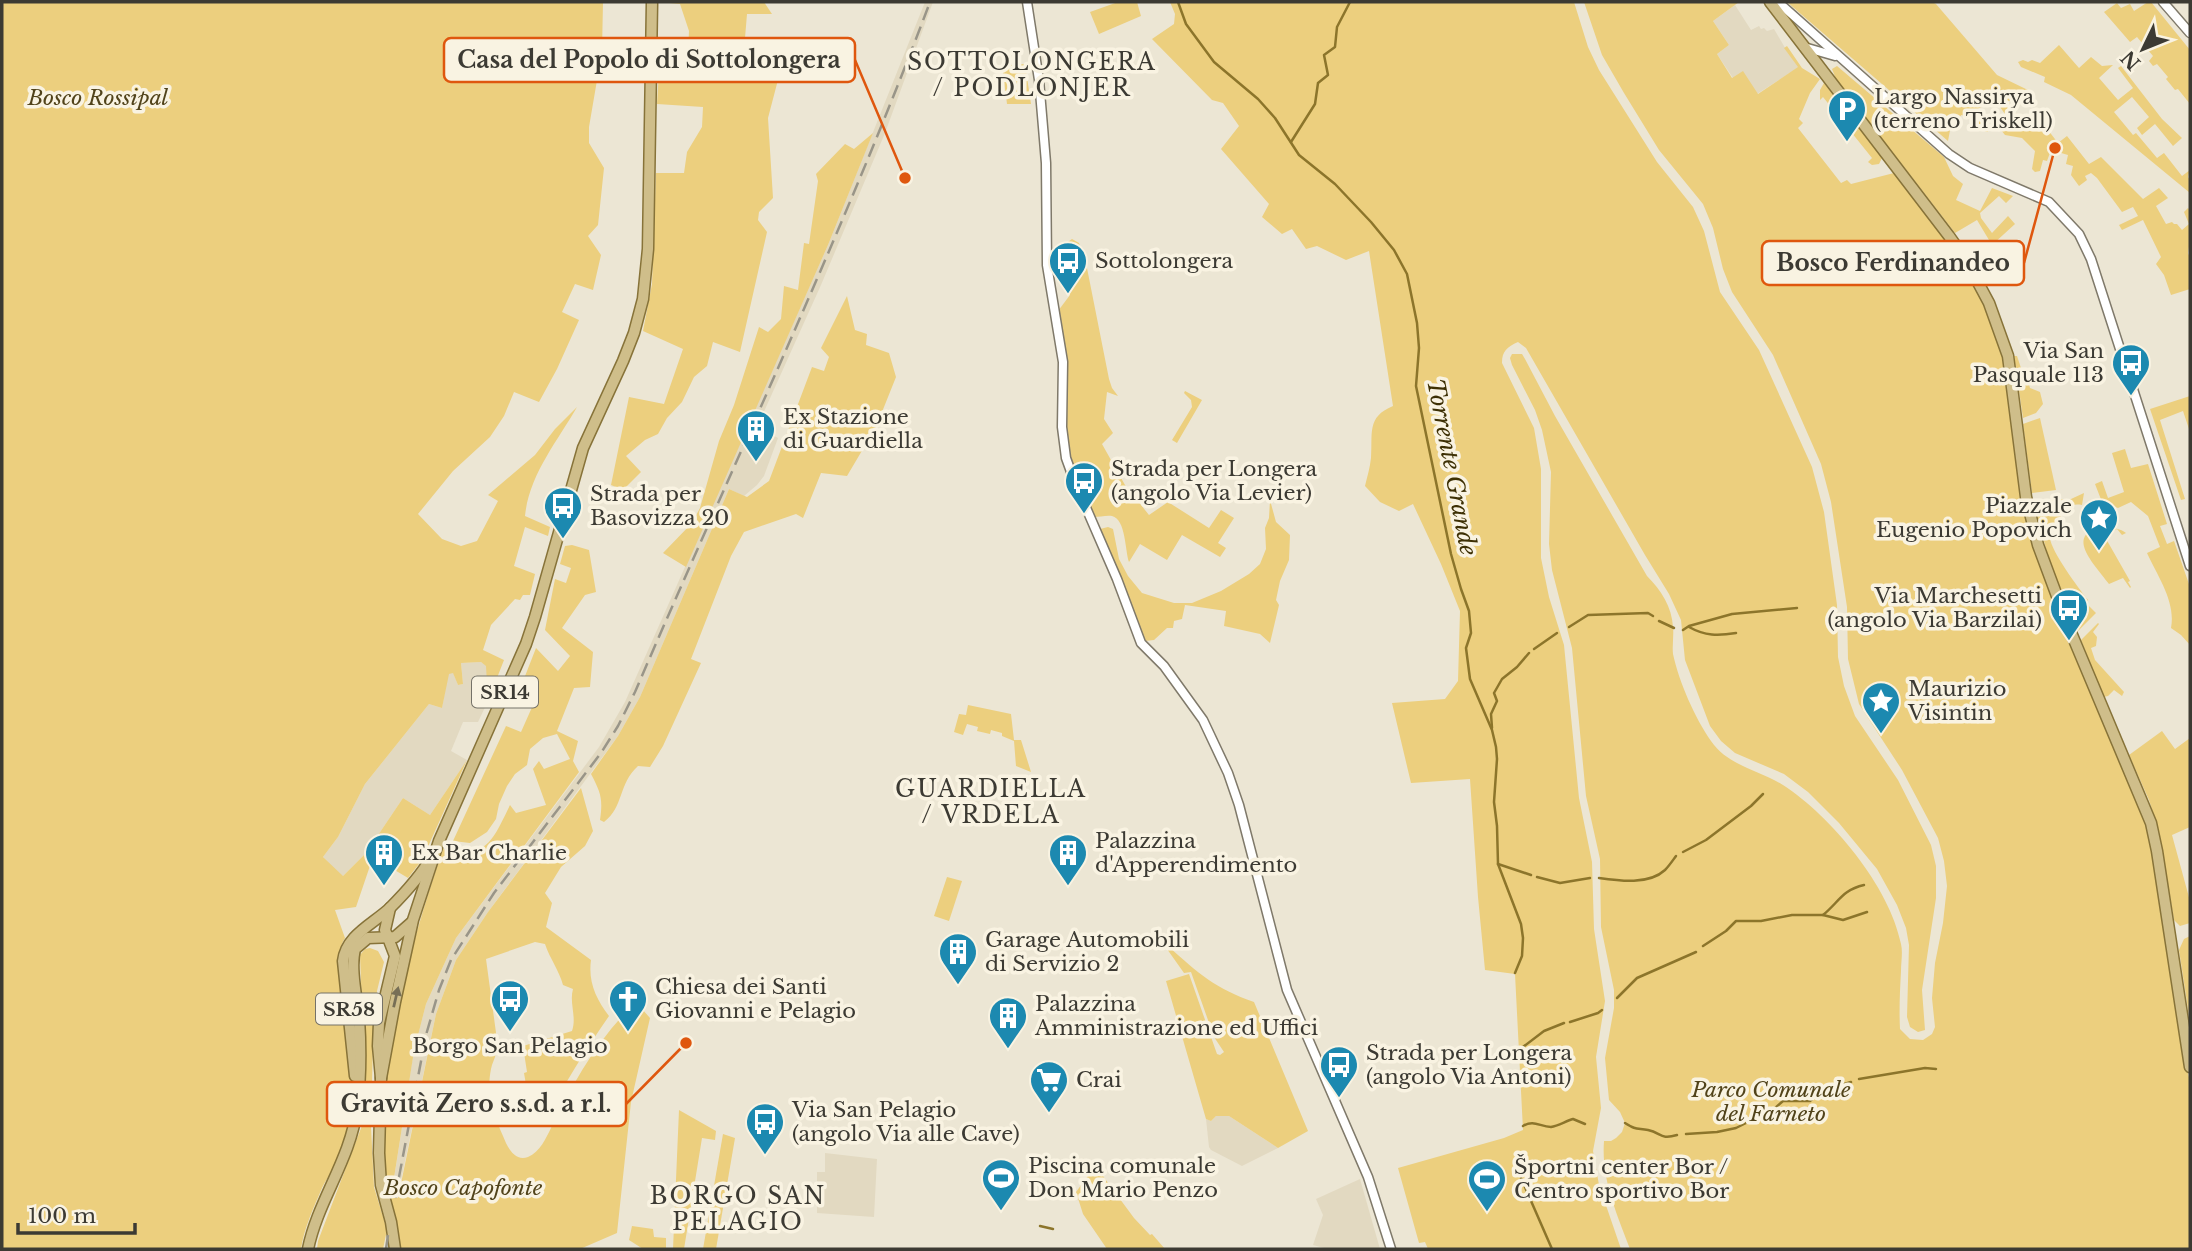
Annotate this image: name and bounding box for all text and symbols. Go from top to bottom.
north arrow [2108,14,2178,84]
callout: Casa del Popolo di Sottolongera [444,38,855,82]
text: Casa del Popolo di Sottolongera [457,46,841,74]
text: N [2116,46,2145,75]
district label: SOTTOLONGERA / PODLONJER [907,48,1157,102]
place label: Largo Nassirya (terreno Triskell) [1874,84,2053,134]
park label: Bosco Rossipal [27,85,169,111]
parking icon: Largo Nassirya (terreno Triskell) [1826,88,1868,143]
bus stop icon: Sottolongera [1047,240,1089,295]
callout: Bosco Ferdinandeo [1762,241,2024,285]
place label: Sottolongera [1095,248,1233,274]
text: Bosco Ferdinandeo [1776,249,2010,277]
place label: Via San Pasquale 113 [1973,338,2104,388]
bus stop icon: Via San Pasquale 113 [2110,342,2152,397]
water label: Torrente Grande [1421,376,1483,558]
place label: Ex Stazione di Guardiella [783,404,923,454]
building icon: Ex Stazione di Guardiella [735,408,777,463]
place label: Strada per Longera (angolo Via Levier) [1111,456,1317,506]
bus stop icon: Strada per Longera (angolo Via Levier) [1063,460,1105,515]
place label: Strada per Basovizza 20 [590,481,729,531]
bus stop icon: Strada per Basovizza 20 [542,485,584,540]
place label: Piazzale Eugenio Popovich [1876,493,2072,543]
place icon: Piazzale Eugenio Popovich [2078,497,2120,552]
place label: Via Marchesetti (angolo Via Barzilai) [1827,583,2042,633]
bus stop icon: Via Marchesetti (angolo Via Barzilai) [2048,587,2090,642]
place label: Maurizio Visintin [1907,676,2006,726]
road number: SR14 [472,677,538,708]
place icon: Maurizio Visintin [1860,680,1902,735]
district label: GUARDIELLA / VRDELA [895,775,1087,829]
place label: Palazzina d'Apperendimento [1095,828,1297,878]
building icon: Ex Bar Charlie [363,832,405,887]
building icon: Palazzina d'Apperendimento [1047,832,1089,887]
place label: Ex Bar Charlie [411,840,567,866]
place label: Garage Automobili di Servizio 2 [985,927,1189,977]
building icon: Garage Automobili di Servizio 2 [937,931,979,986]
place label: Chiesa dei Santi Giovanni e Pelagio [655,974,856,1024]
bus stop icon: Borgo San Pelagio [489,978,531,1033]
church icon: Chiesa dei Santi Giovanni e Pelagio [607,978,649,1033]
one-way arrow [391,986,402,1008]
place label: Palazzina Amministrazione ed Uffici [1034,991,1318,1041]
road number: SR58 [316,993,382,1024]
building icon: Palazzina Amministrazione ed Uffici [987,995,1029,1050]
place label: Borgo San Pelagio [412,1033,608,1059]
place label: Strada per Longera (angolo Via Antoni) [1366,1040,1572,1090]
bus stop icon: Strada per Longera (angolo Via Antoni) [1318,1044,1360,1099]
supermarket icon: Crai [1028,1059,1070,1114]
place label: Crai [1076,1067,1122,1093]
park label: Parco Comunale del Farneto [1690,1077,1851,1127]
callout: Gravità Zero s.s.d. a r.l. [327,1082,626,1126]
text: Gravità Zero s.s.d. a r.l. [340,1090,612,1118]
place label: Via San Pelagio (angolo Via alle Cave) [791,1097,1020,1147]
bus stop icon: Via San Pelagio (angolo Via alle Cave) [744,1101,786,1156]
place label: Piscina comunale Don Mario Penzo [1028,1153,1218,1203]
place label: Športni center Bor / Centro sportivo Bor [1514,1154,1729,1204]
sports icon: Piscina comunale Don Mario Penzo [980,1157,1022,1212]
sports icon: Športni center Bor / Centro sportivo Bor [1466,1158,1508,1213]
park label: Bosco Capofonte [383,1175,543,1201]
district label: BORGO SAN PELAGIO [650,1182,826,1236]
scale bar [18,1192,135,1236]
text: 100 m [28,1203,96,1229]

